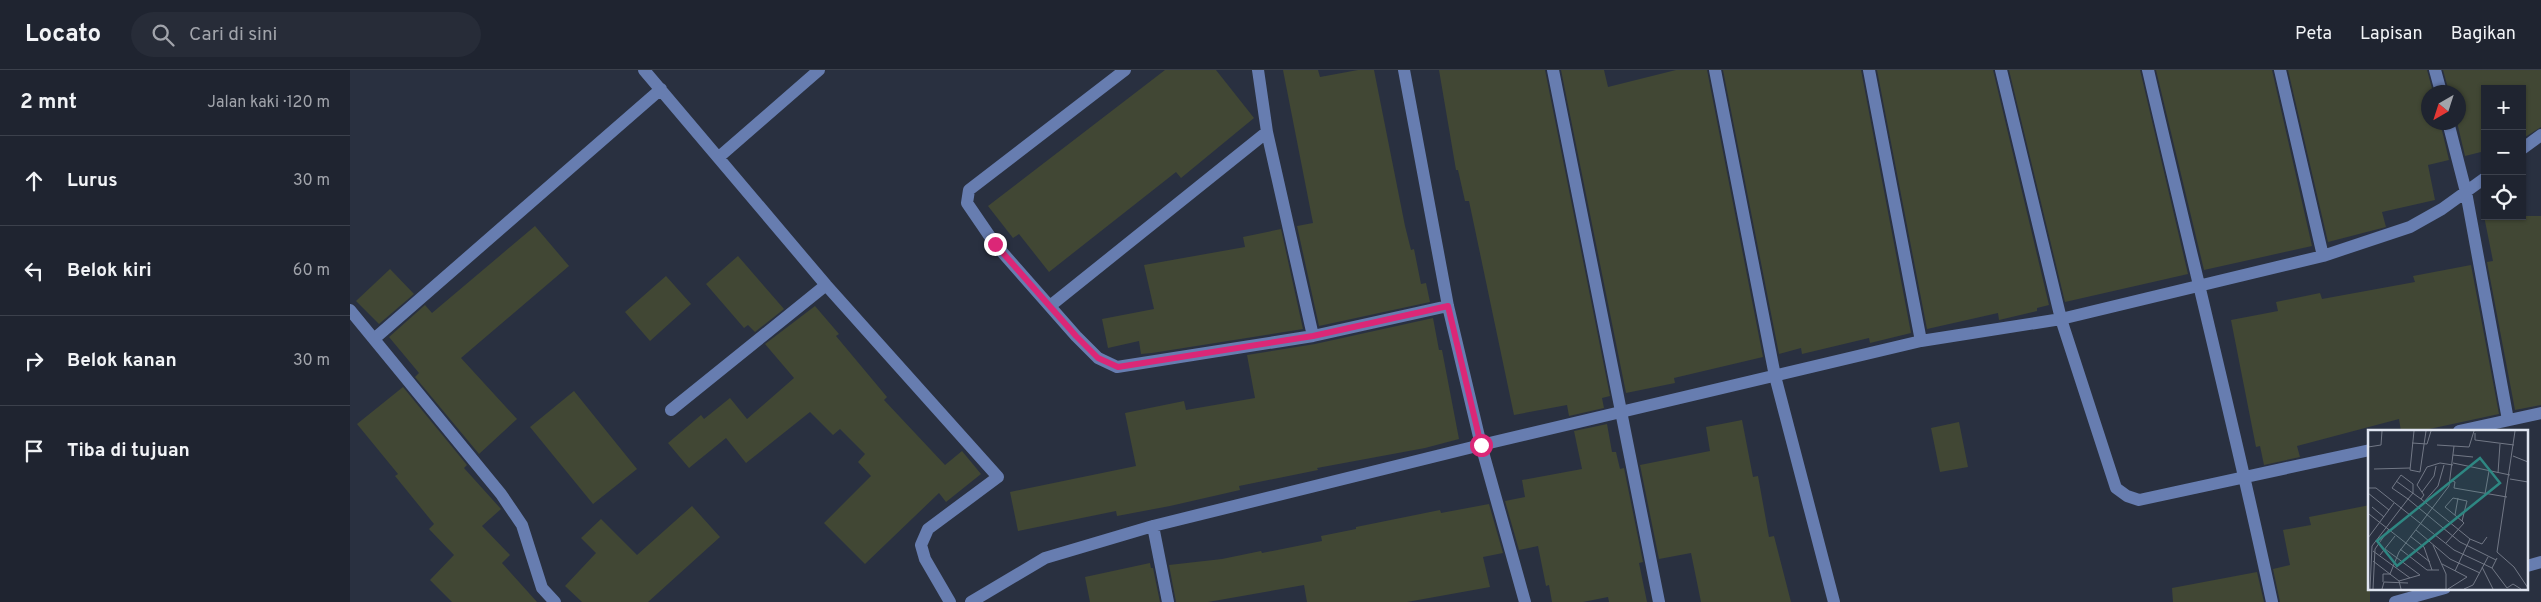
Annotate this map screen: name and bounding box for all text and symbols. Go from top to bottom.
search box [131,12,481,57]
text: Locato [25,20,101,50]
icon: search [149,21,177,49]
text: Cari di sini [189,23,277,47]
text: Peta [2295,23,2332,46]
text: Lapisan [2360,23,2423,46]
text: Bagikan [2451,23,2516,46]
north arrow [2421,85,2466,130]
map controls [2481,85,2526,220]
button: + [2481,85,2526,130]
text: 2 mnt [20,89,77,116]
text: Jalan kaki · 120 m [207,93,330,113]
button: − [2481,130,2526,175]
icon: ahead [20,167,48,195]
text: Lurus [67,169,118,193]
text: 30 m [293,171,330,191]
button: locate [2481,175,2526,220]
route end [984,233,1007,256]
icon: left [20,257,48,285]
text: Belok kiri [67,259,152,283]
text: 60 m [293,261,330,281]
icon: right [20,347,48,375]
text: Belok kanan [67,349,177,373]
text: 30 m [293,351,330,371]
inset map [2368,430,2528,590]
route start [1470,434,1493,457]
icon: arrive [20,437,48,465]
text: Tiba di tujuan [67,439,190,463]

